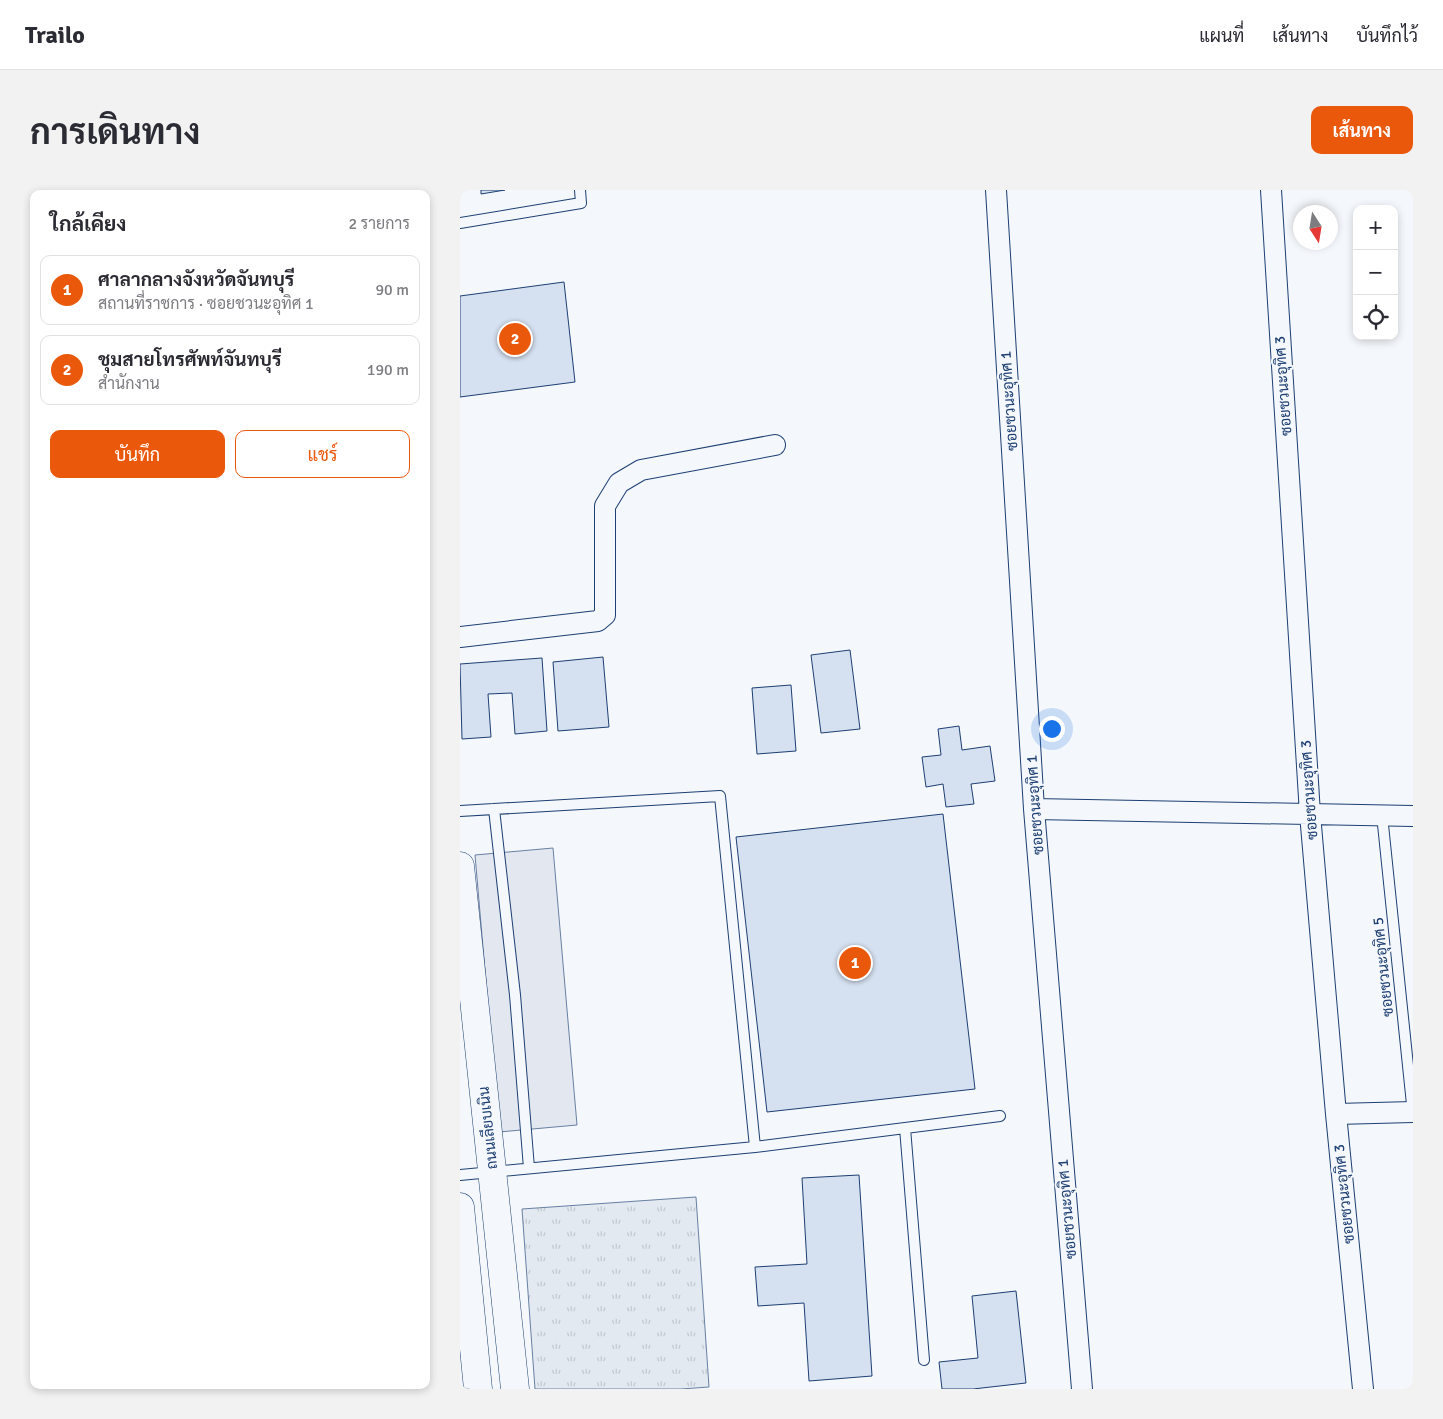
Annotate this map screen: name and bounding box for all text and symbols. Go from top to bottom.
text: Trailo [25,20,85,50]
text: แผนที่ [1199,25,1244,47]
text: เส้นทาง [1272,25,1328,47]
text: บันทึกไว้ [1356,25,1418,47]
button: เส้นทาง [1311,106,1413,154]
text: การเดินทาง [30,111,200,154]
north arrow [1293,205,1338,250]
map controls [1353,205,1398,340]
button: + [1353,205,1398,250]
text: ใกล้เคียง [50,211,126,237]
text: 2 รายการ [348,214,410,234]
button: − [1353,250,1398,295]
text: ศาลากลางจังหวัดจันทบุรี [98,268,294,292]
text: 1 [63,280,71,300]
text: 90 m [375,280,409,300]
text: สถานที่ราชการ · ซอยชวนะอุทิศ 1 [98,294,314,314]
button: locate [1353,295,1398,340]
pin: 2 [499,320,531,358]
street label: ซอยชวนะอุทิศ 3 [1271,335,1297,437]
text: ชุมสายโทรศัพท์จันทบุรี [98,348,281,372]
street label: ซอยชวนะอุทิศ 1 [997,350,1023,452]
text: 2 [63,360,71,380]
text: 190 m [367,360,409,380]
text: สำนักงาน [98,374,160,394]
button: บันทึก [50,430,225,478]
button: แชร์ [235,430,410,478]
your location [1039,716,1065,742]
street label: ซอยชวนะอุทิศ 3 [1297,739,1323,841]
street label: ซอยชวนะอุทิศ 1 [1023,754,1049,856]
street label: ซอยชวนะอุทิศ 5 [1369,916,1399,1018]
pin: 1 [839,944,871,982]
street label: ถนนเลียบเนิน [474,1086,501,1170]
street label: ซอยชวนะอุทิศ 3 [1330,1143,1360,1245]
street label: ซอยชวนะอุทิศ 1 [1054,1158,1082,1260]

